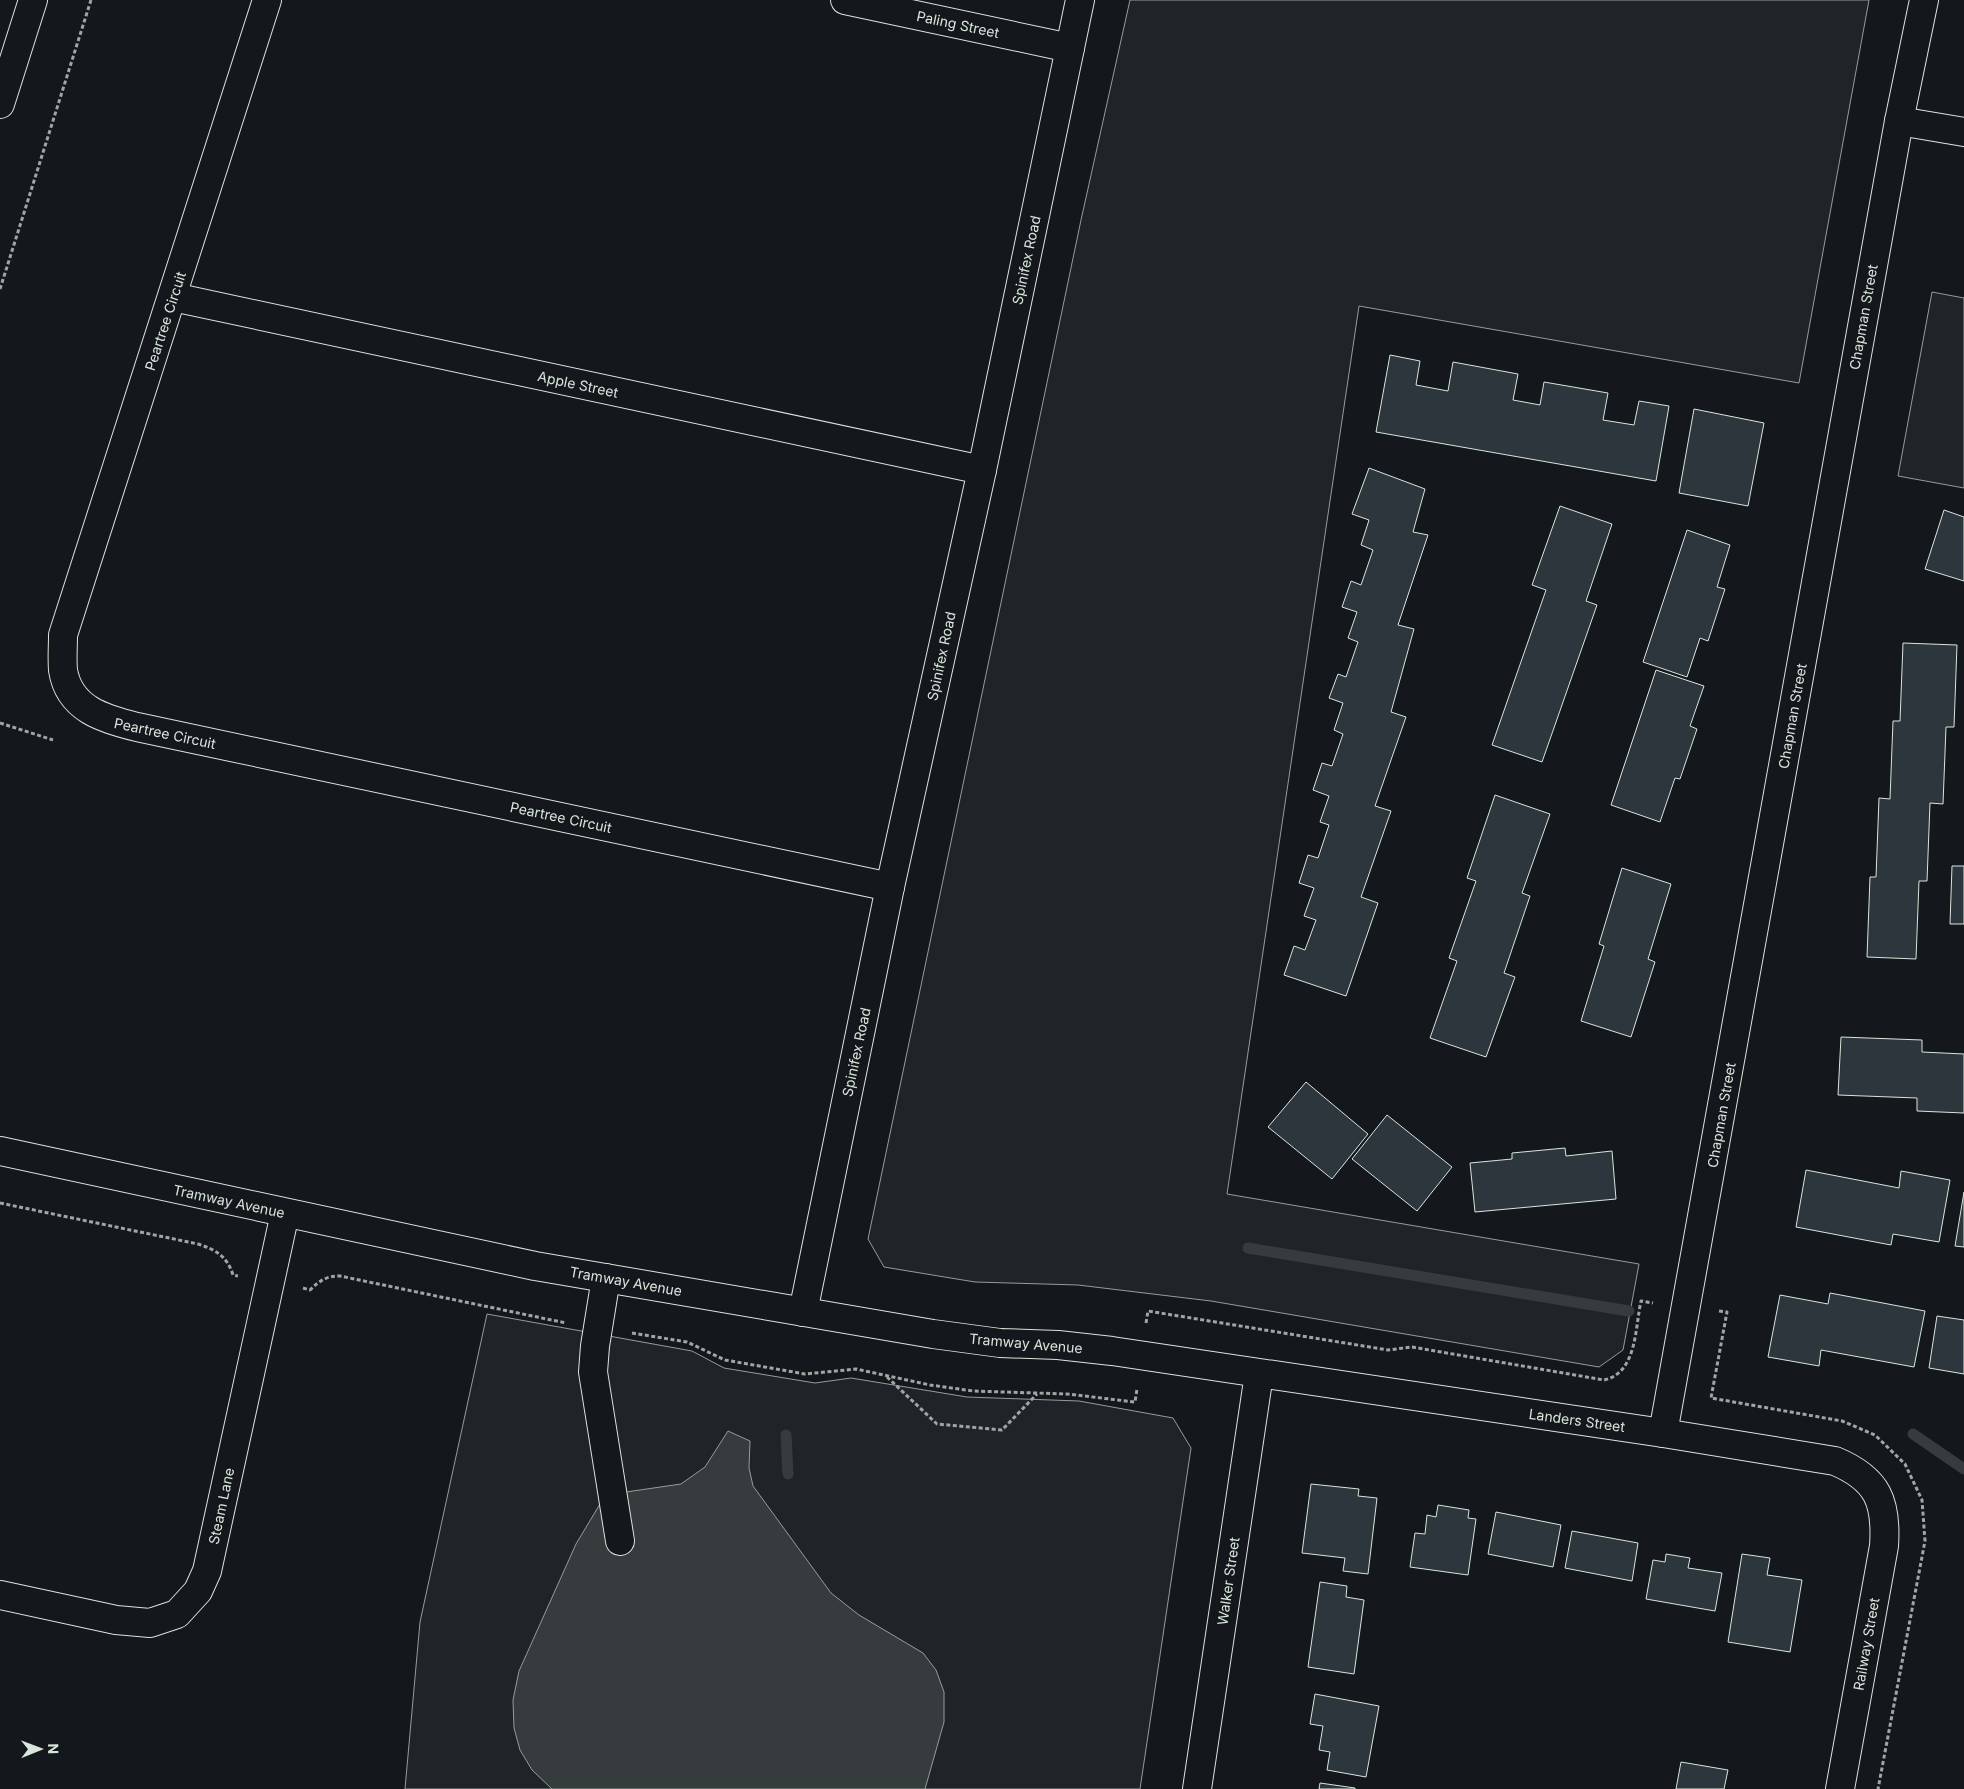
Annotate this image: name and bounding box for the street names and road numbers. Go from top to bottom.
street label: Paling Street [915,7,1001,41]
street label: Spinifex Road [1008,214,1044,306]
street label: Chapman Street [1845,263,1881,371]
street label: Peartree Circuit [141,269,189,373]
street label: Apple Street [536,367,620,401]
street label: Spinifex Road [923,610,959,702]
street label: Chapman Street [1774,662,1810,770]
street label: Peartree Circuit [113,714,218,752]
street label: Peartree Circuit [509,798,614,836]
street label: Spinifex Road [838,1006,874,1098]
street label: Chapman Street [1703,1061,1739,1169]
street label: Tramway Avenue [172,1181,286,1221]
street label: Tramway Avenue [569,1263,683,1299]
street label: Tramway Avenue [969,1330,1083,1356]
street label: Landers Street [1528,1405,1627,1435]
street label: Steam Lane [205,1466,237,1546]
street label: Walker Street [1213,1536,1243,1626]
street label: Railway Street [1849,1596,1883,1692]

